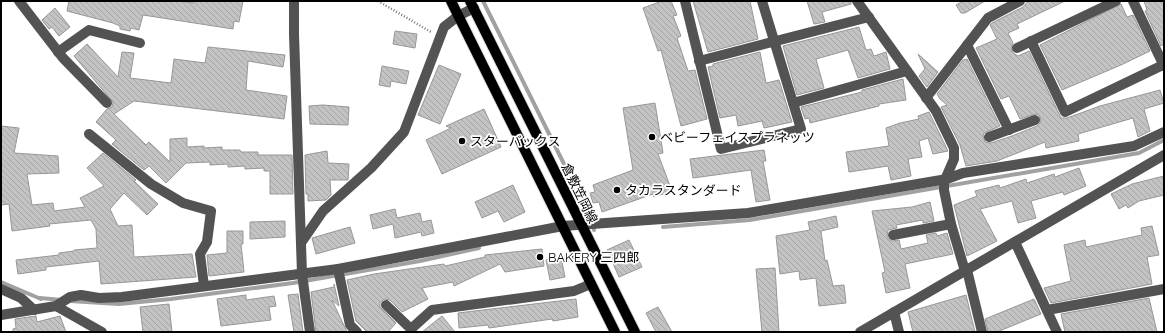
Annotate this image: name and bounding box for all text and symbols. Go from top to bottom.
place label: ベビーフェイスプラネッツ [660,129,815,145]
marker: ベビーフェイスプラネッツ [647,132,657,142]
place label: スターバックス [470,133,560,149]
marker: スターバックス [457,136,467,146]
street label: 倉敷笠岡線 [559,160,601,226]
place label: タカラスタンダード [625,182,742,198]
marker: タカラスタンダード [612,185,622,195]
place label: BAKERY 三四郎 [548,249,639,265]
marker: BAKERY 三四郎 [535,252,545,262]

